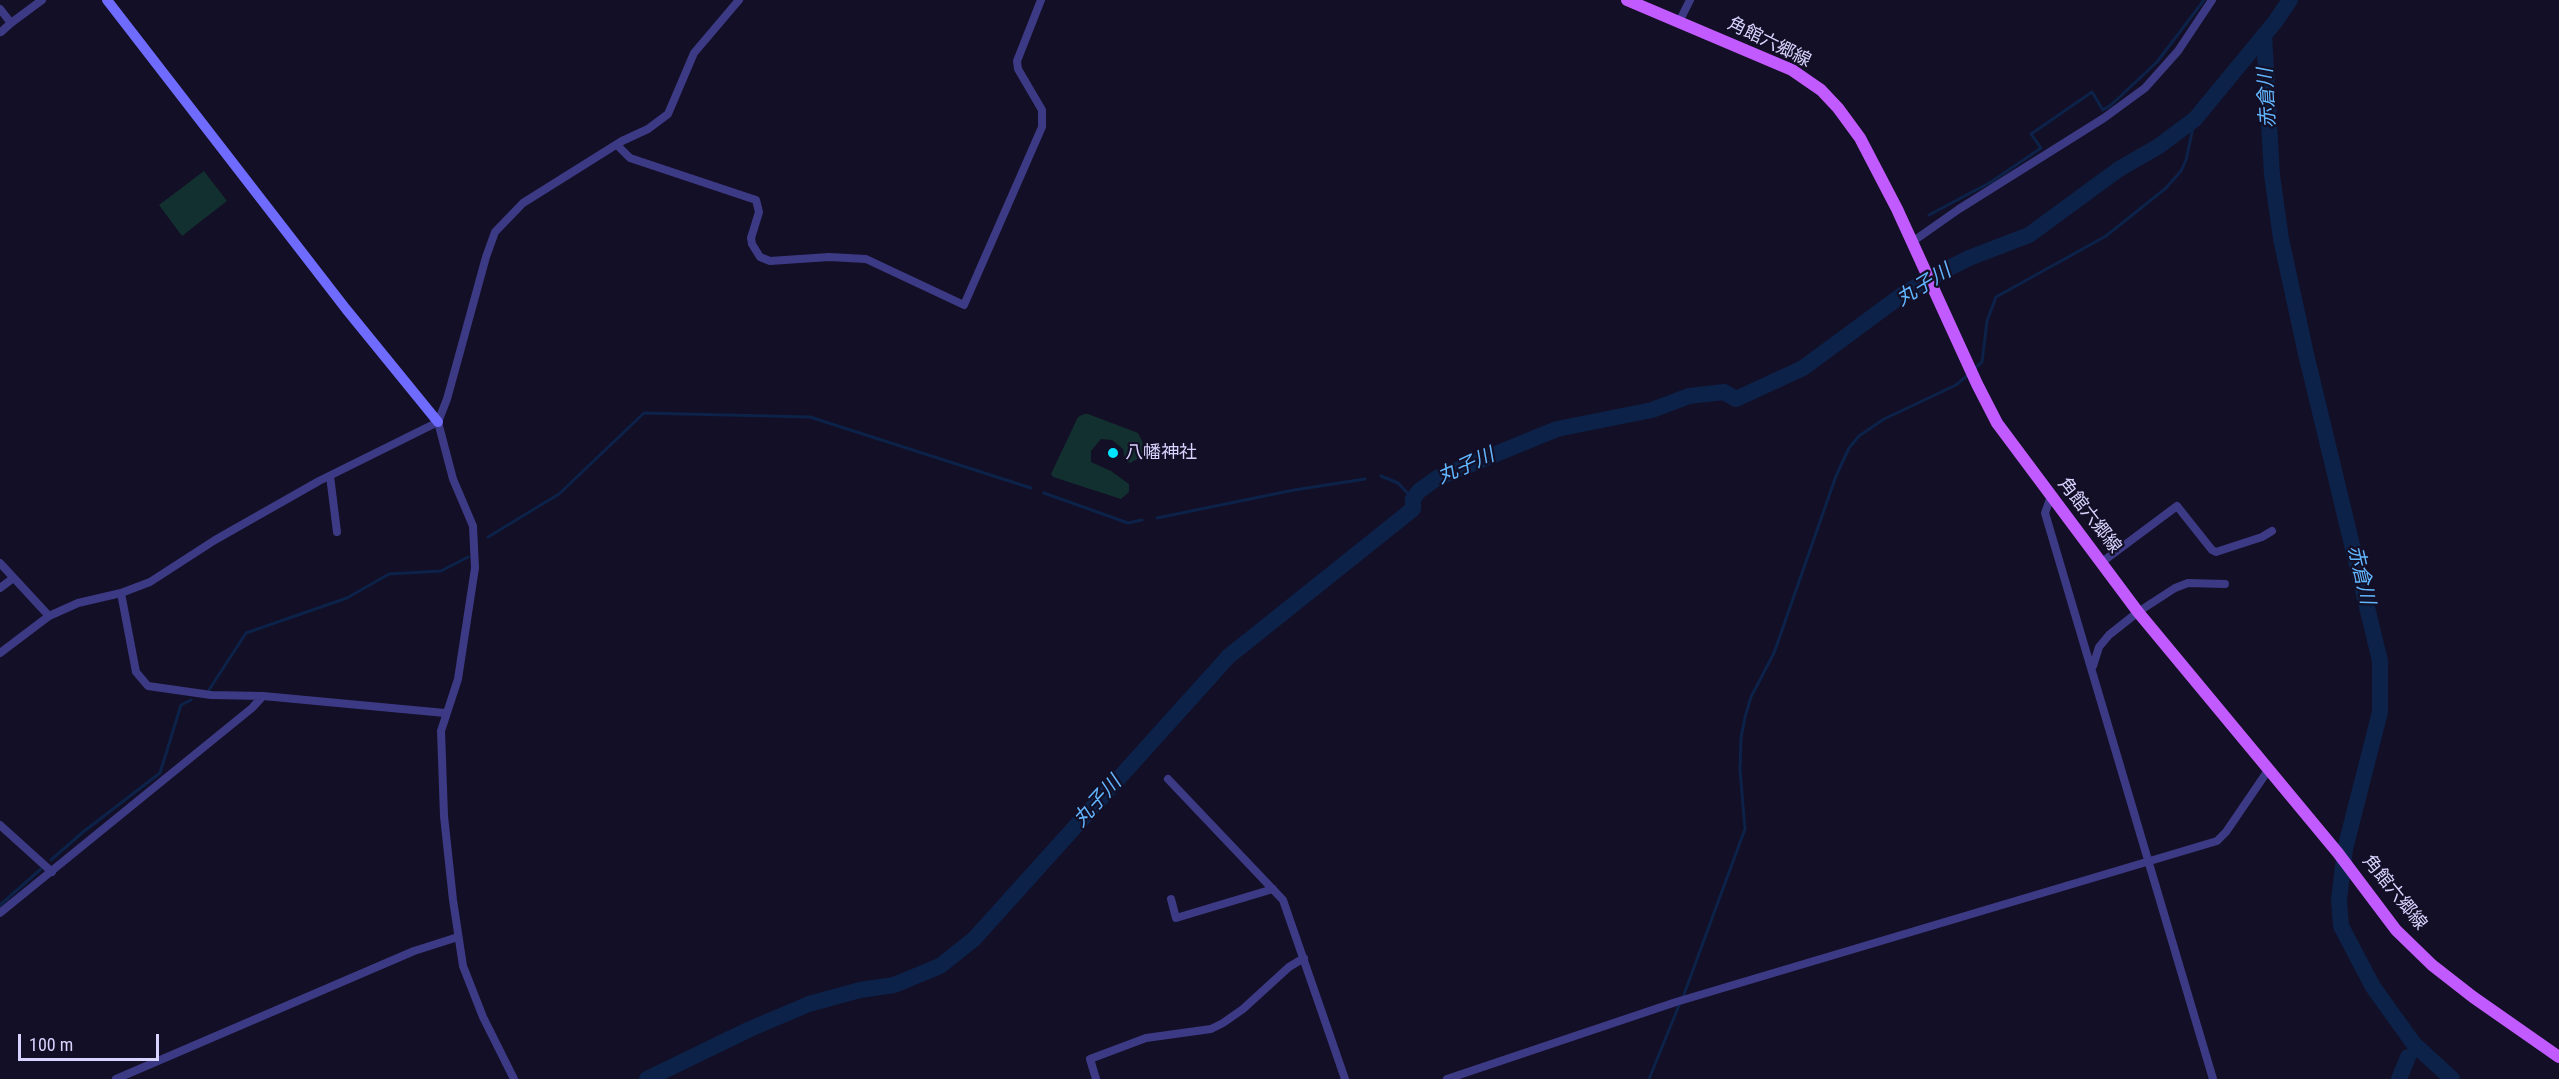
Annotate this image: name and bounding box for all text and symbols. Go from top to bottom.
street label: 角館六郷線 [1724,14,1814,72]
water label: 赤倉川 [2254,67,2282,129]
water label: 丸子川 [1892,260,1956,312]
place label: 八幡神社 [1125,442,1197,464]
water label: 丸子川 [1434,444,1498,490]
marker: 八幡神社 [1106,446,1120,460]
street label: 角館六郷線 [2053,474,2125,558]
water label: 赤倉川 [2342,543,2378,607]
water label: 丸子川 [1069,772,1127,832]
street label: 角館六郷線 [2357,851,2431,935]
scale bar [21,1022,162,1060]
text: 100 m [29,1034,73,1055]

